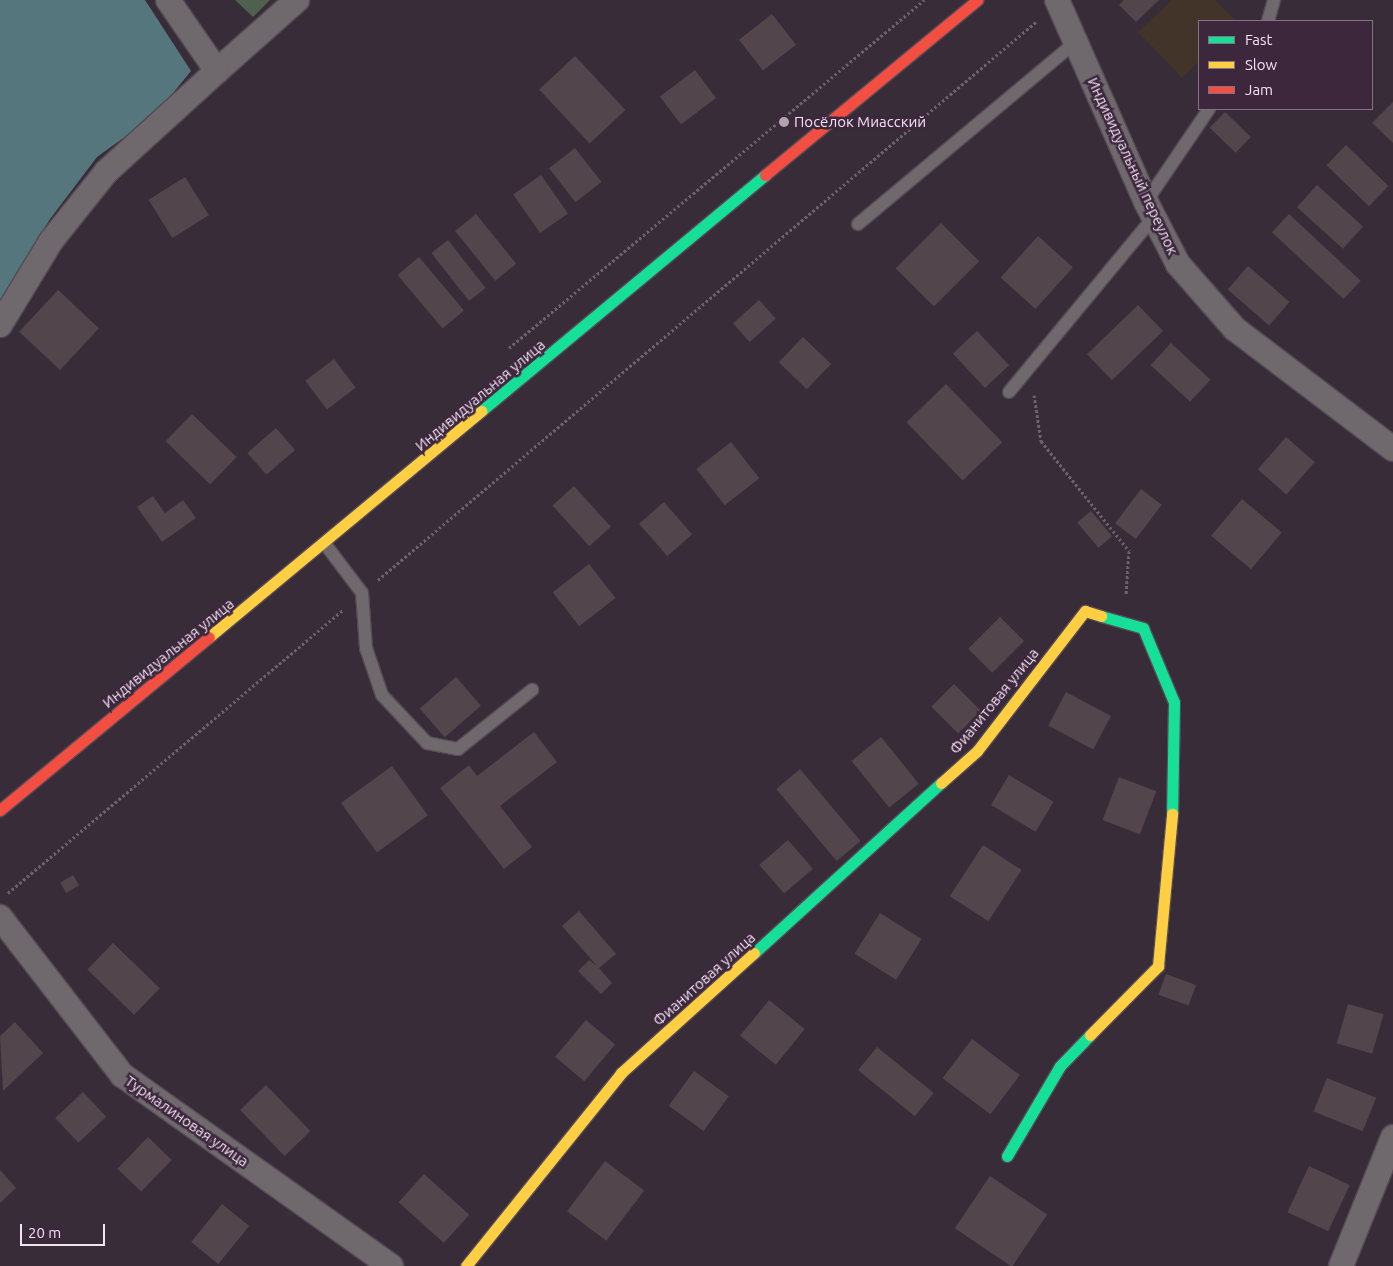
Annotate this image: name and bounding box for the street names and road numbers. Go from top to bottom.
street label: Индивидуальный переулок [1084,75,1182,257]
street label: Индивидуальная улица [411,335,549,455]
street label: Индивидуальная улица [99,594,237,712]
street label: Фианитовая улица [946,644,1042,758]
street label: Фианитовая улица [649,928,759,1030]
street label: Турмалиновая улица [122,1072,252,1170]

